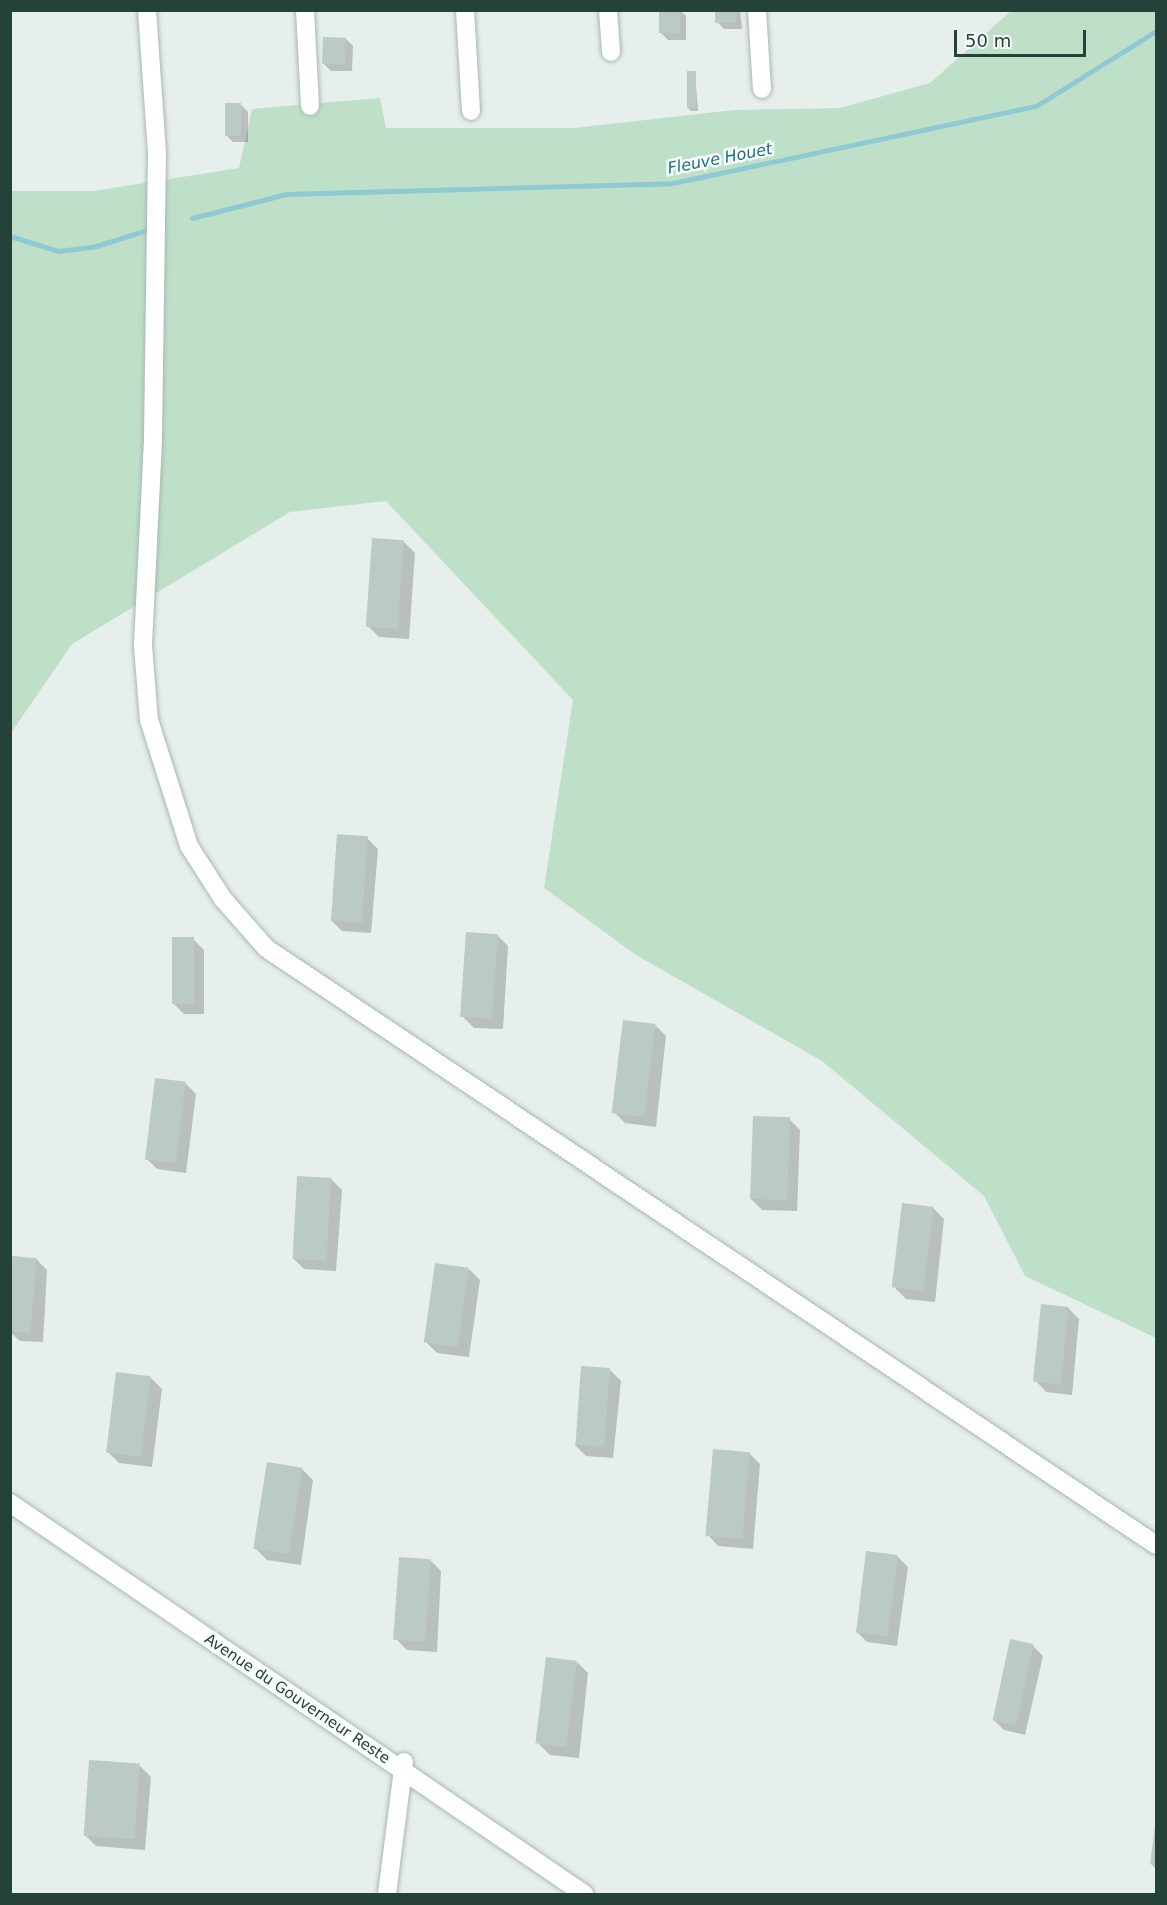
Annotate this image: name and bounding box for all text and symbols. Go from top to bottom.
scale bar [957,18,1089,56]
text: 50 m [965,30,1011,51]
water label: Fleuve Houet [666,139,774,179]
street label: Avenue du Gouverneur Reste [201,1630,393,1768]

